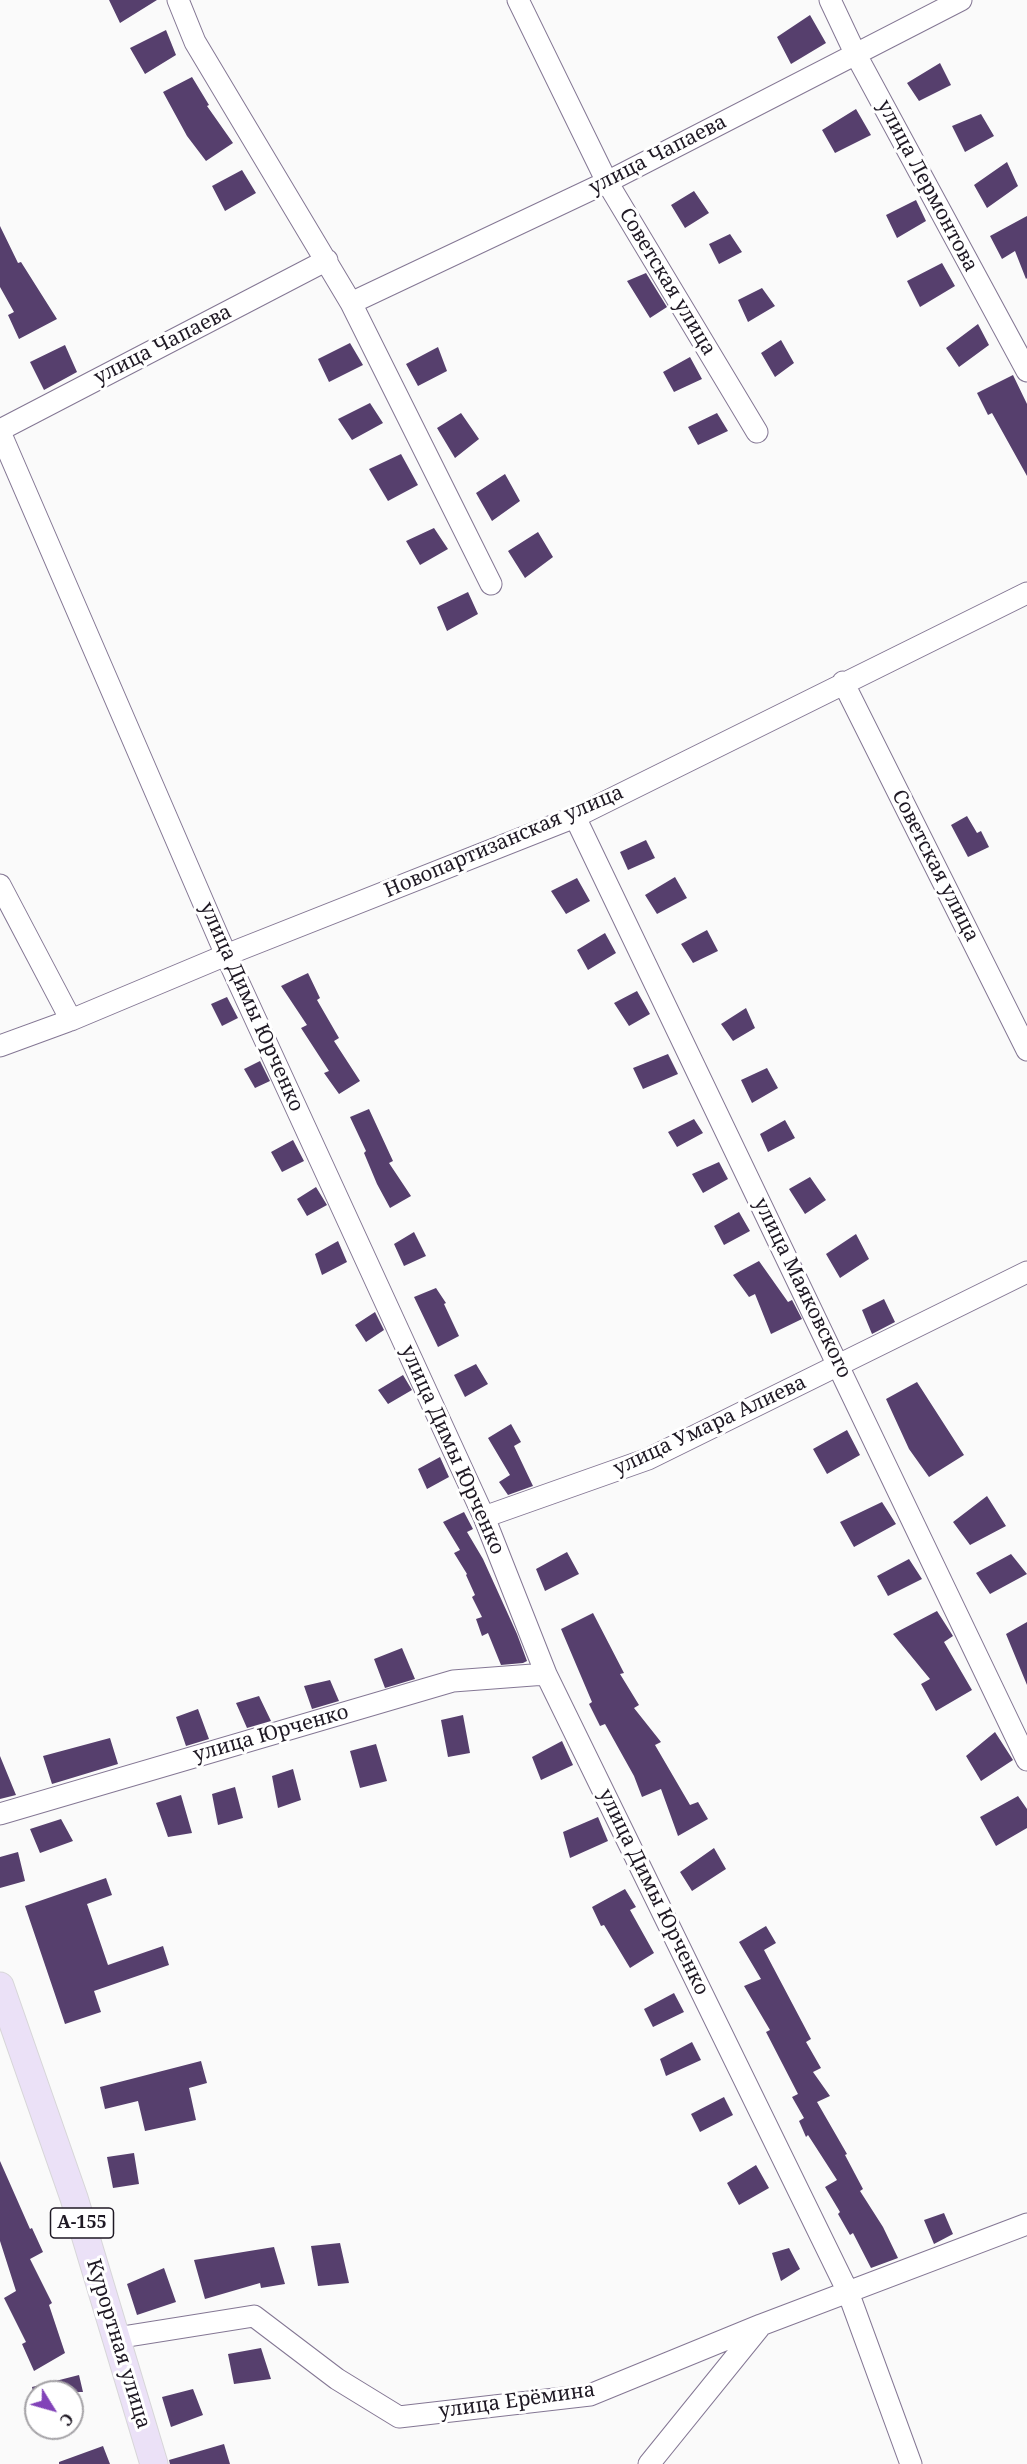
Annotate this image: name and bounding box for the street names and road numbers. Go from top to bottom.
street label: улица Лермонтова [872,96,982,276]
street label: улица Чапаева [585,110,731,200]
street label: Советская улица [614,204,720,360]
street label: улица Чапаева [90,300,236,390]
street label: Новопартизанская улица [381,781,627,903]
street label: Советская улица [886,786,984,946]
street label: улица Димы Юрченко [194,899,308,1115]
street label: улица Маяковского [748,1194,856,1382]
street label: улица Димы Юрченко [395,1342,509,1558]
street label: улица Умара Алиева [610,1371,810,1481]
street label: улица Юрченко [191,1700,351,1768]
street label: улица Димы Юрченко [593,1785,713,1999]
road number: А-155 [50,2208,113,2238]
street label: Курортная улица [81,2256,155,2432]
street label: улица Ерёмина [437,2378,597,2424]

